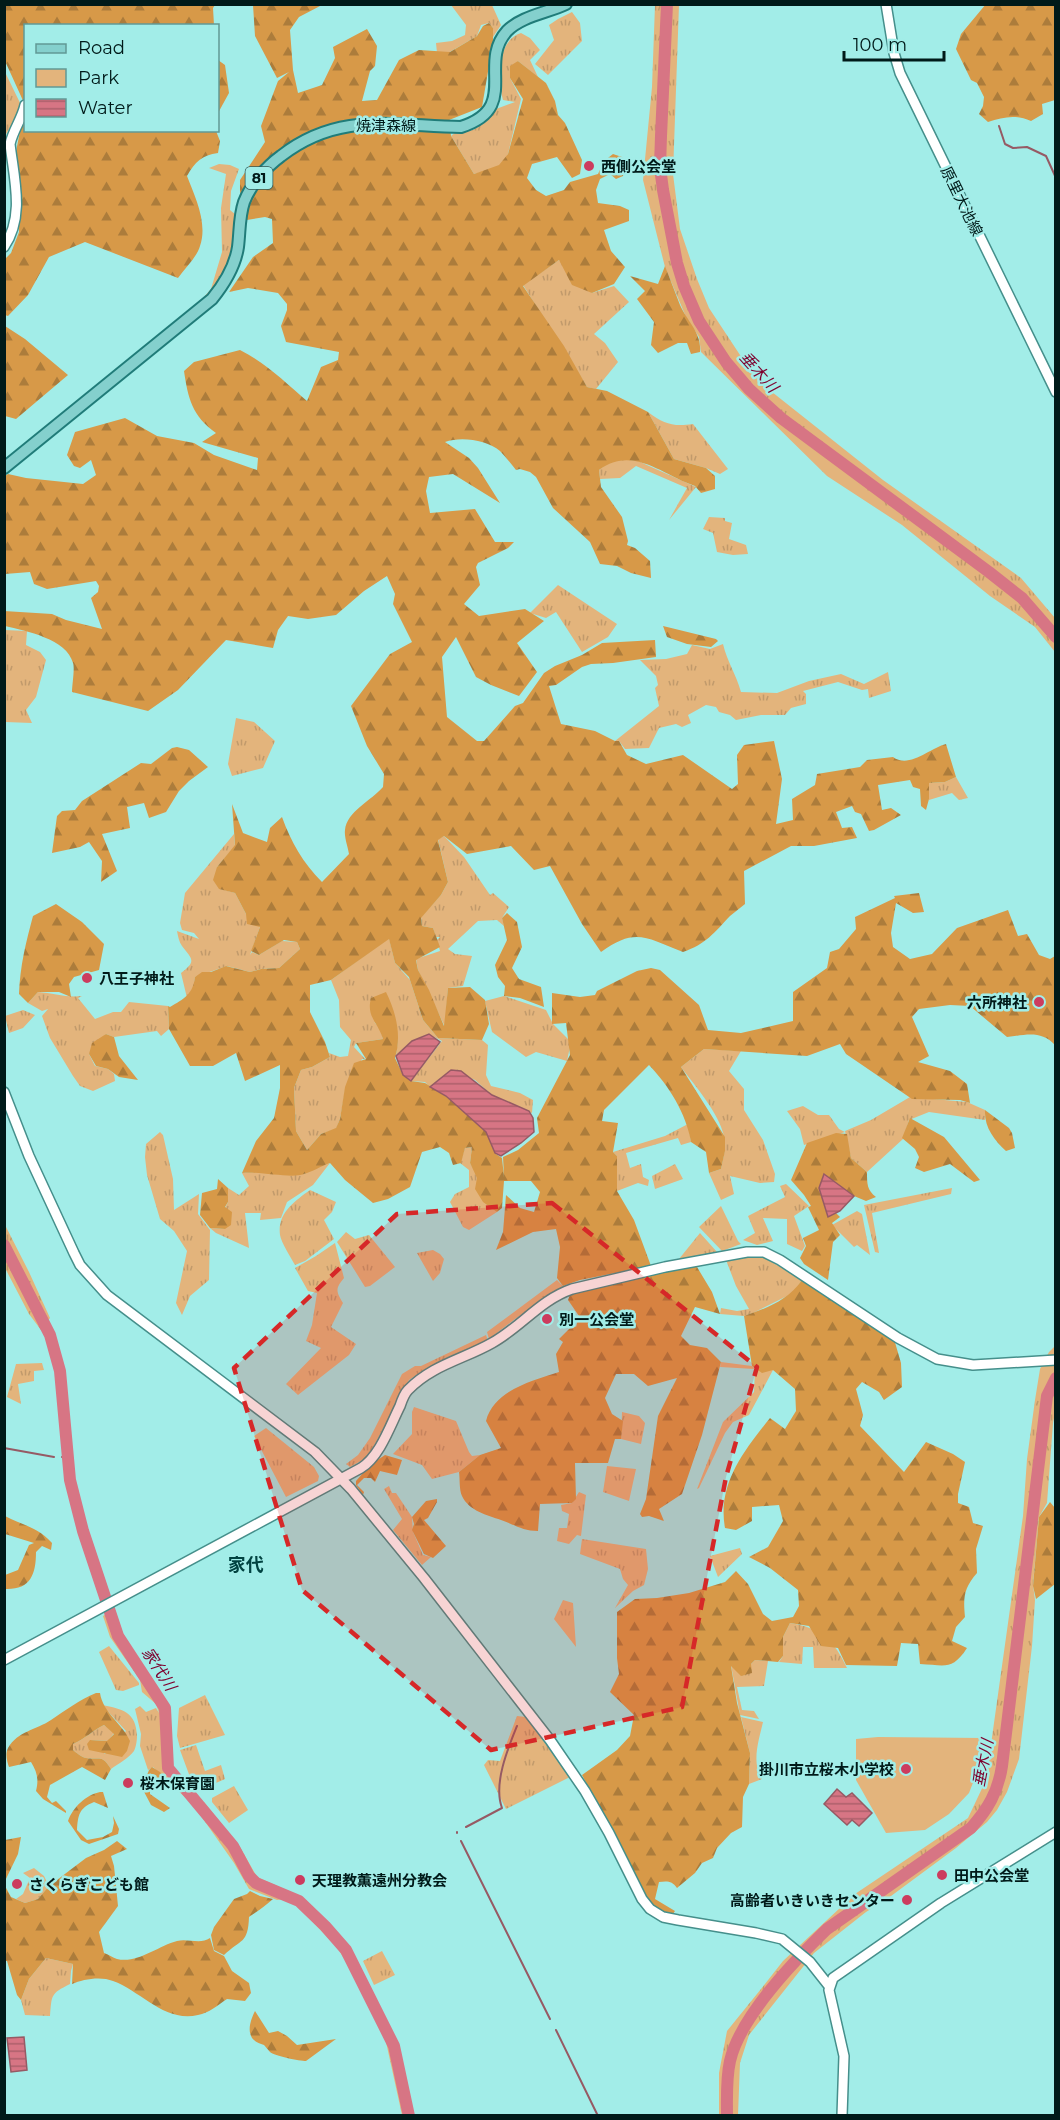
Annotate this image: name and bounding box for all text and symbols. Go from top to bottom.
legend [24,24,219,132]
scale bar [844,24,944,62]
text: 100 m [853,34,907,56]
text: Road [78,37,125,59]
text: Park [78,67,119,89]
text: Water [78,97,133,119]
street label: 焼津森線 [356,116,416,135]
place label: 西側公会堂 [601,157,676,176]
marker: 西側公会堂 [582,159,596,173]
street label: 原里大池線 [937,163,987,239]
road number: 81 [246,167,272,189]
water label: 垂木川 [736,348,783,398]
place label: 八王子神社 [99,969,174,988]
marker: 八王子神社 [80,971,94,985]
place label: 六所神社 [967,993,1027,1012]
marker: 六所神社 [1032,995,1046,1009]
place label: 別一公会堂 [559,1310,634,1329]
marker: 別一公会堂 [540,1312,554,1326]
district label: 家代 [228,1554,264,1576]
water label: 家代川 [138,1644,181,1696]
water label: 垂木川 [969,1736,997,1788]
place label: 掛川市立桜木小学校 [759,1760,894,1779]
marker: 掛川市立桜木小学校 [899,1762,913,1776]
place label: 桜木保育園 [140,1774,215,1793]
marker: 桜木保育園 [121,1776,135,1790]
place label: 田中公会堂 [954,1866,1029,1885]
marker: 田中公会堂 [935,1868,949,1882]
place label: 天理教薫遠州分教会 [312,1871,447,1890]
marker: 天理教薫遠州分教会 [293,1873,307,1887]
place label: さくらぎこども館 [29,1875,149,1894]
marker: さくらぎこども館 [10,1877,24,1891]
place label: 高齢者いきいきセンター [730,1891,895,1910]
marker: 高齢者いきいきセンター [900,1893,914,1907]

